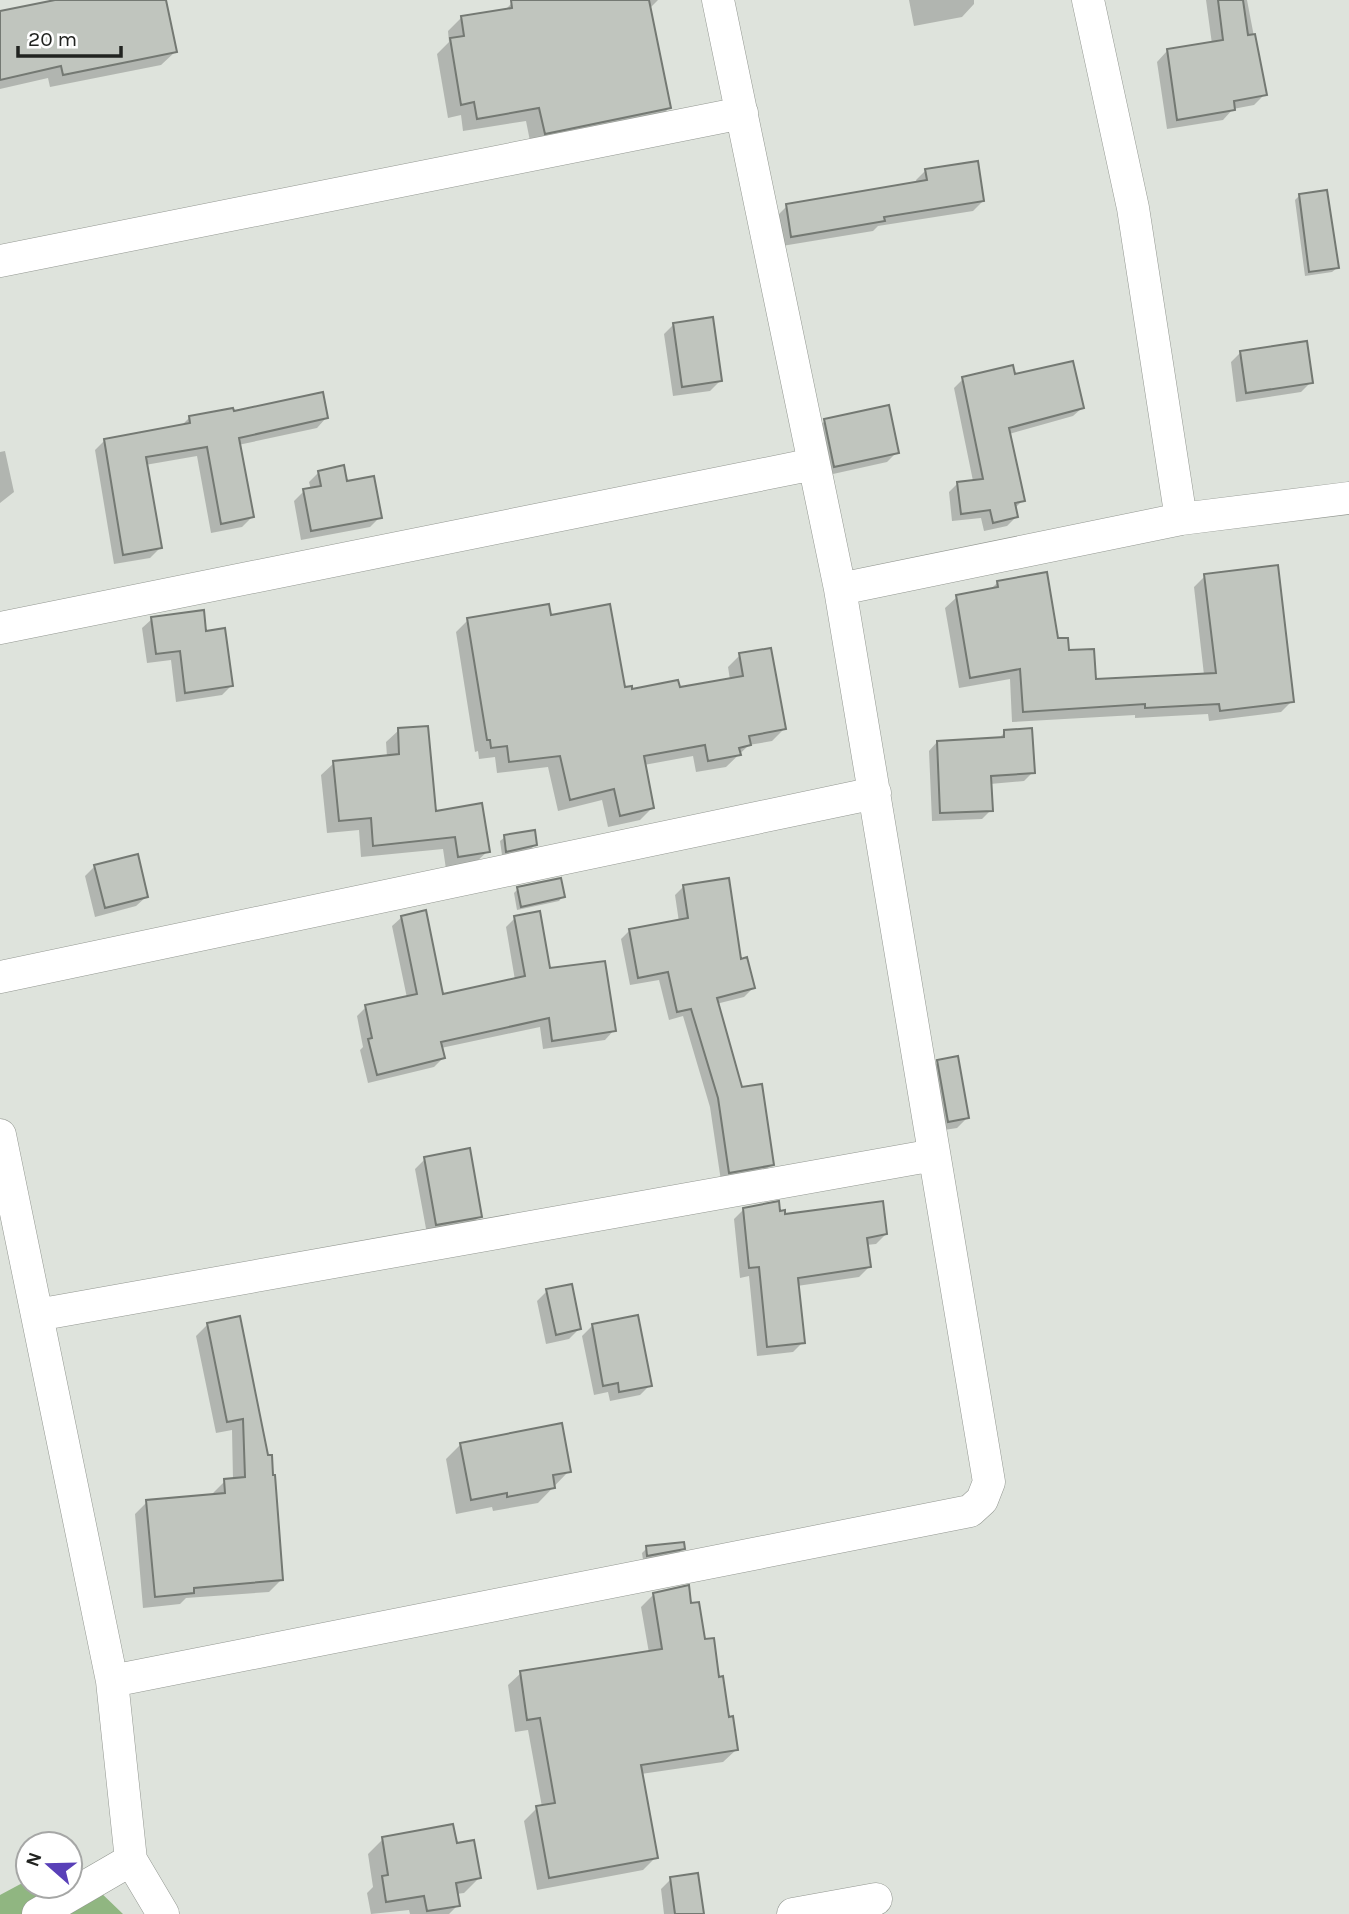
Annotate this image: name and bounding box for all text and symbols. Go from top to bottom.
scale bar [18,14,121,58]
text: 20 m [28,27,77,51]
north arrow [14,1830,84,1900]
text: N [21,1849,47,1870]

